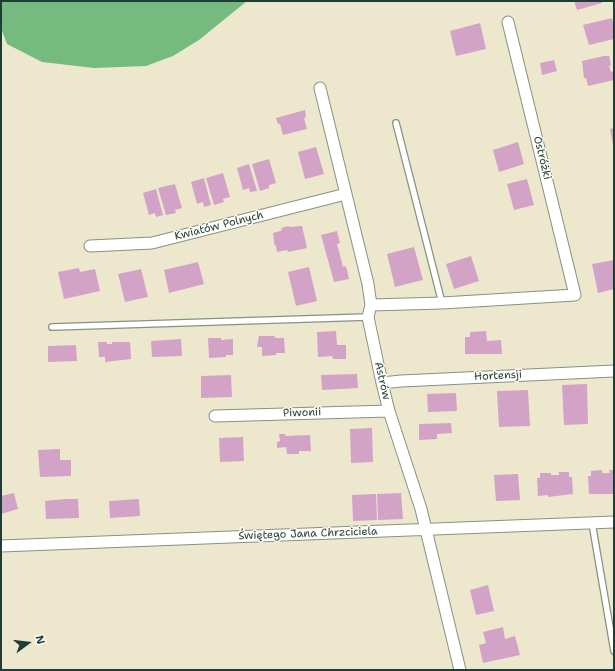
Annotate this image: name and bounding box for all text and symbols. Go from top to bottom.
street label: Ostróżki [530,135,554,181]
street label: Kwiatów Polnych [173,209,265,243]
street label: Astrów [371,361,393,401]
street label: Hortensji [474,368,522,384]
street label: Piwonii [283,406,321,420]
street label: Świętego Jana Chrzciciela [238,525,378,543]
north arrow [8,623,48,663]
text: N [32,634,48,646]

